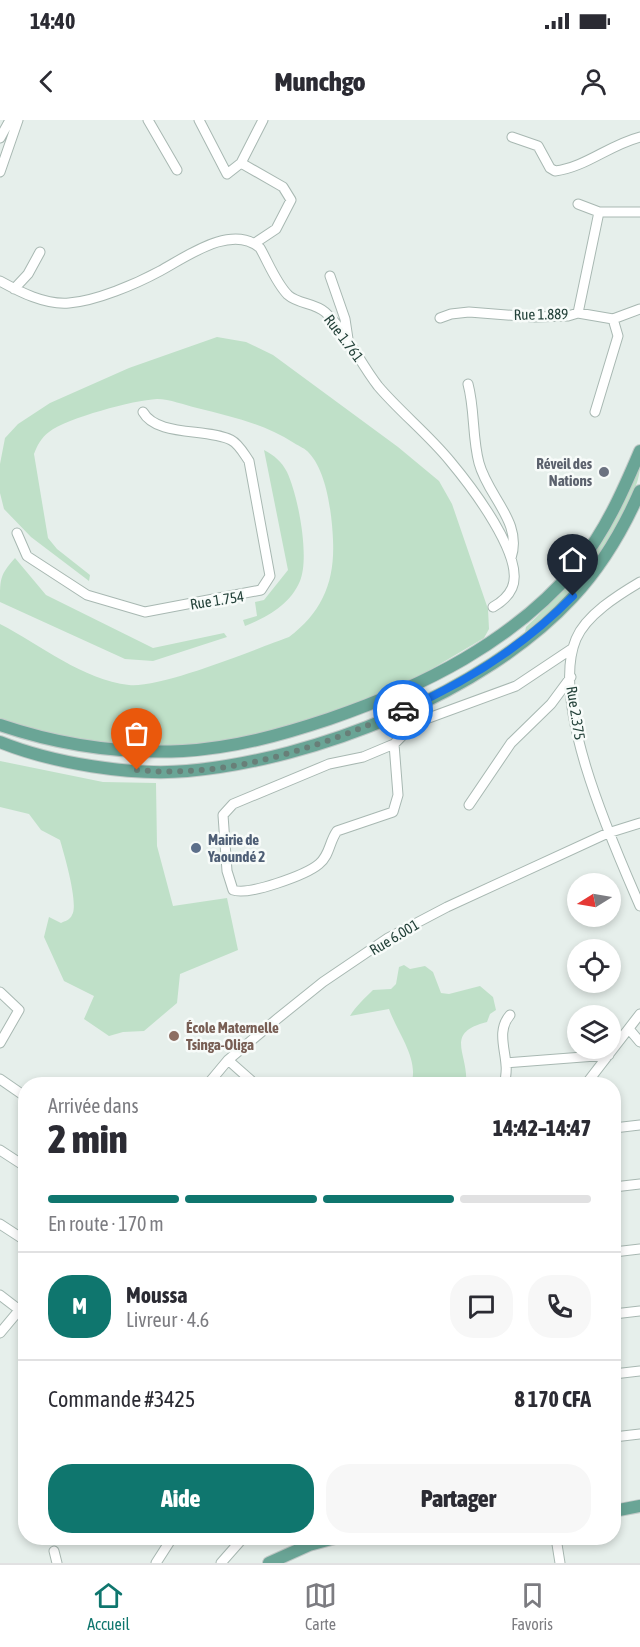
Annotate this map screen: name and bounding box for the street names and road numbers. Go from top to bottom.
street label: Rue 1.889 [514,305,568,323]
street label: Rue 1.761 [321,311,367,365]
street label: Rue 1.754 [189,587,245,613]
street label: Rue 2.375 [563,685,589,741]
street label: Rue 6.001 [366,916,422,958]

